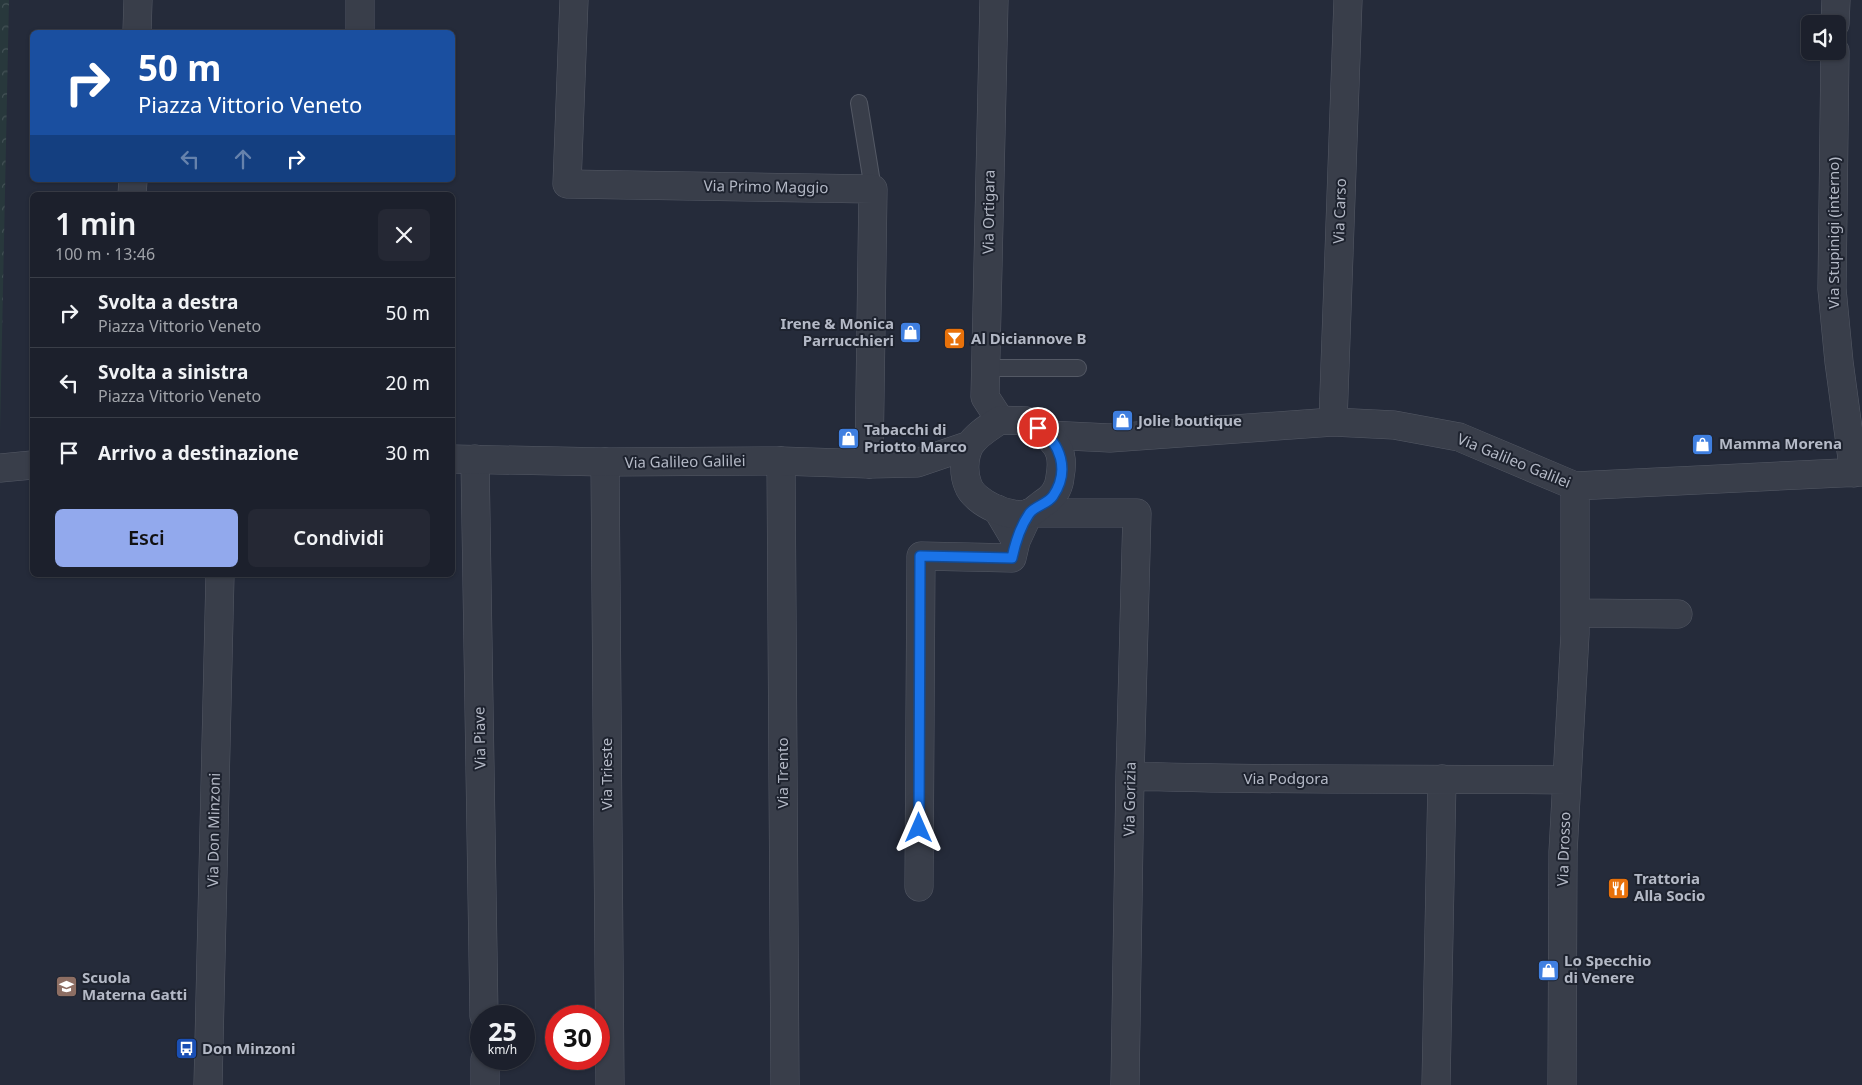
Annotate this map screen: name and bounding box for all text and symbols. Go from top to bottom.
map controls [1801,15,1846,60]
button: sound [1801,15,1846,60]
text: 50 m [138,44,221,91]
icon: right [55,50,120,115]
text: Piazza Vittorio Veneto [138,89,362,119]
icon: left [176,145,204,173]
icon: ahead [229,145,257,173]
icon: right [282,145,310,173]
street label: Via Stupinigi (interno) [1823,157,1843,309]
street label: Via Ortigara [977,170,999,254]
street label: Via Primo Maggio [703,175,829,197]
street label: Via Carso [1328,178,1350,244]
text: 1 min [55,203,136,244]
button: close [378,209,430,261]
text: 100 m · 13:46 [55,243,155,265]
text: Svolta a destra [98,289,238,315]
icon: right [55,299,83,327]
text: 50 m [386,300,430,326]
place label: Irene & Monica Parrucchieri [781,313,894,350]
text: Piazza Vittorio Veneto [98,315,261,337]
shop icon: Irene & Monica Parrucchieri [898,321,922,345]
bar icon: Al Diciannove B [943,327,967,351]
place label: Al Diciannove B [971,328,1086,348]
text: Svolta a sinistra [98,359,248,385]
icon: left [55,369,83,397]
text: 20 m [386,370,430,396]
text: Piazza Vittorio Veneto [98,385,261,407]
pin [1017,407,1059,449]
shop icon: Jolie boutique [1110,409,1134,433]
place label: Jolie boutique [1136,410,1242,430]
icon: arrive [1024,414,1052,442]
place label: Tabacchi di Priotto Marco [864,419,967,456]
shop icon: Tabacchi di Priotto Marco [836,427,860,451]
street label: Via Galileo Galilei [1455,428,1574,492]
shop icon: Mamma Morena [1691,432,1715,456]
place label: Mamma Morena [1719,433,1842,453]
icon: arrive [55,439,83,467]
text: Arrivo a destinazione [98,440,299,466]
text: 30 m [386,440,430,466]
street label: Via Galileo Galilei [624,450,746,472]
button: Esci [55,509,238,567]
button: Condividi [248,509,430,567]
street label: Via Piave [468,707,490,770]
street label: Via Trieste [596,738,616,810]
street label: Via Trento [772,738,792,808]
street label: Via Gorizia [1118,762,1140,836]
street label: Via Podgora [1243,768,1329,788]
street label: Via Don Minzoni [202,773,224,887]
position arrow [892,801,944,853]
street label: Via Drosso [1552,811,1574,887]
place label: Trattoria Alla Socio [1634,868,1705,905]
restaurant icon: Trattoria Alla Socio [1606,876,1630,900]
place label: Lo Specchio di Venere [1564,950,1651,987]
shop icon: Lo Specchio di Venere [1536,958,1560,982]
place label: Scuola Materna Gatti [82,967,187,1004]
school or university icon: Scuola Materna Gatti [54,975,78,999]
speed limit sign: 30 [545,1005,610,1070]
text: 25 [488,1014,517,1048]
bus stop icon: Don Minzoni [174,1037,198,1061]
place label: Don Minzoni [202,1038,295,1058]
text: km/h [488,1041,517,1058]

